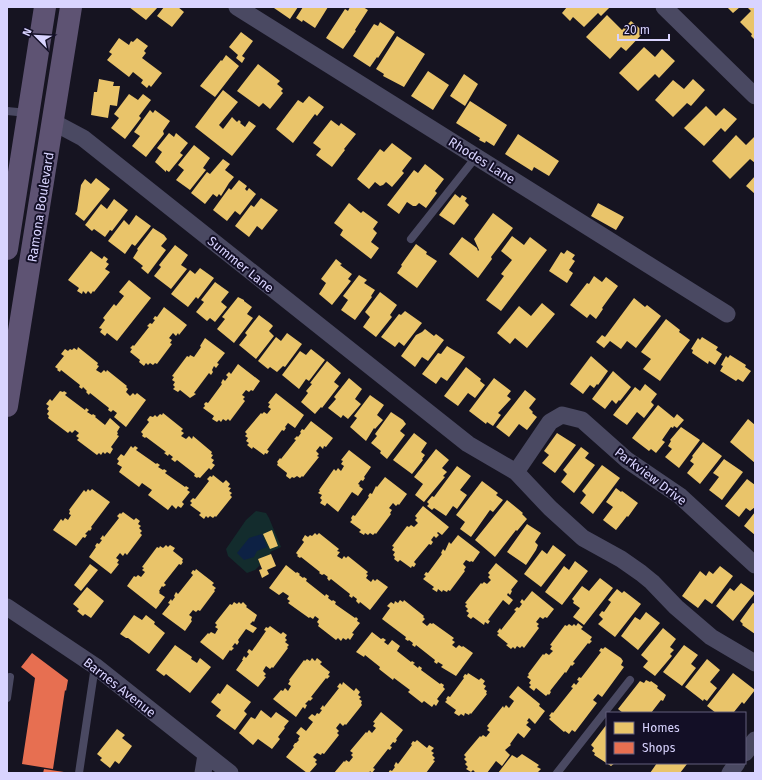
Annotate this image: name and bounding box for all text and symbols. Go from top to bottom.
north arrow [16,16,56,56]
scale bar [618,16,669,42]
text: 20 m [624,23,650,37]
text: N [20,26,35,38]
street label: Rhodes Lane [446,134,518,187]
street label: Ramona Boulevard [24,151,57,263]
street label: Summer Lane [205,233,277,296]
street label: Parkview Drive [612,445,690,508]
street label: Barnes Avenue [81,655,159,720]
legend [606,712,746,764]
text: Homes [642,721,680,735]
text: Shops [642,741,676,755]

